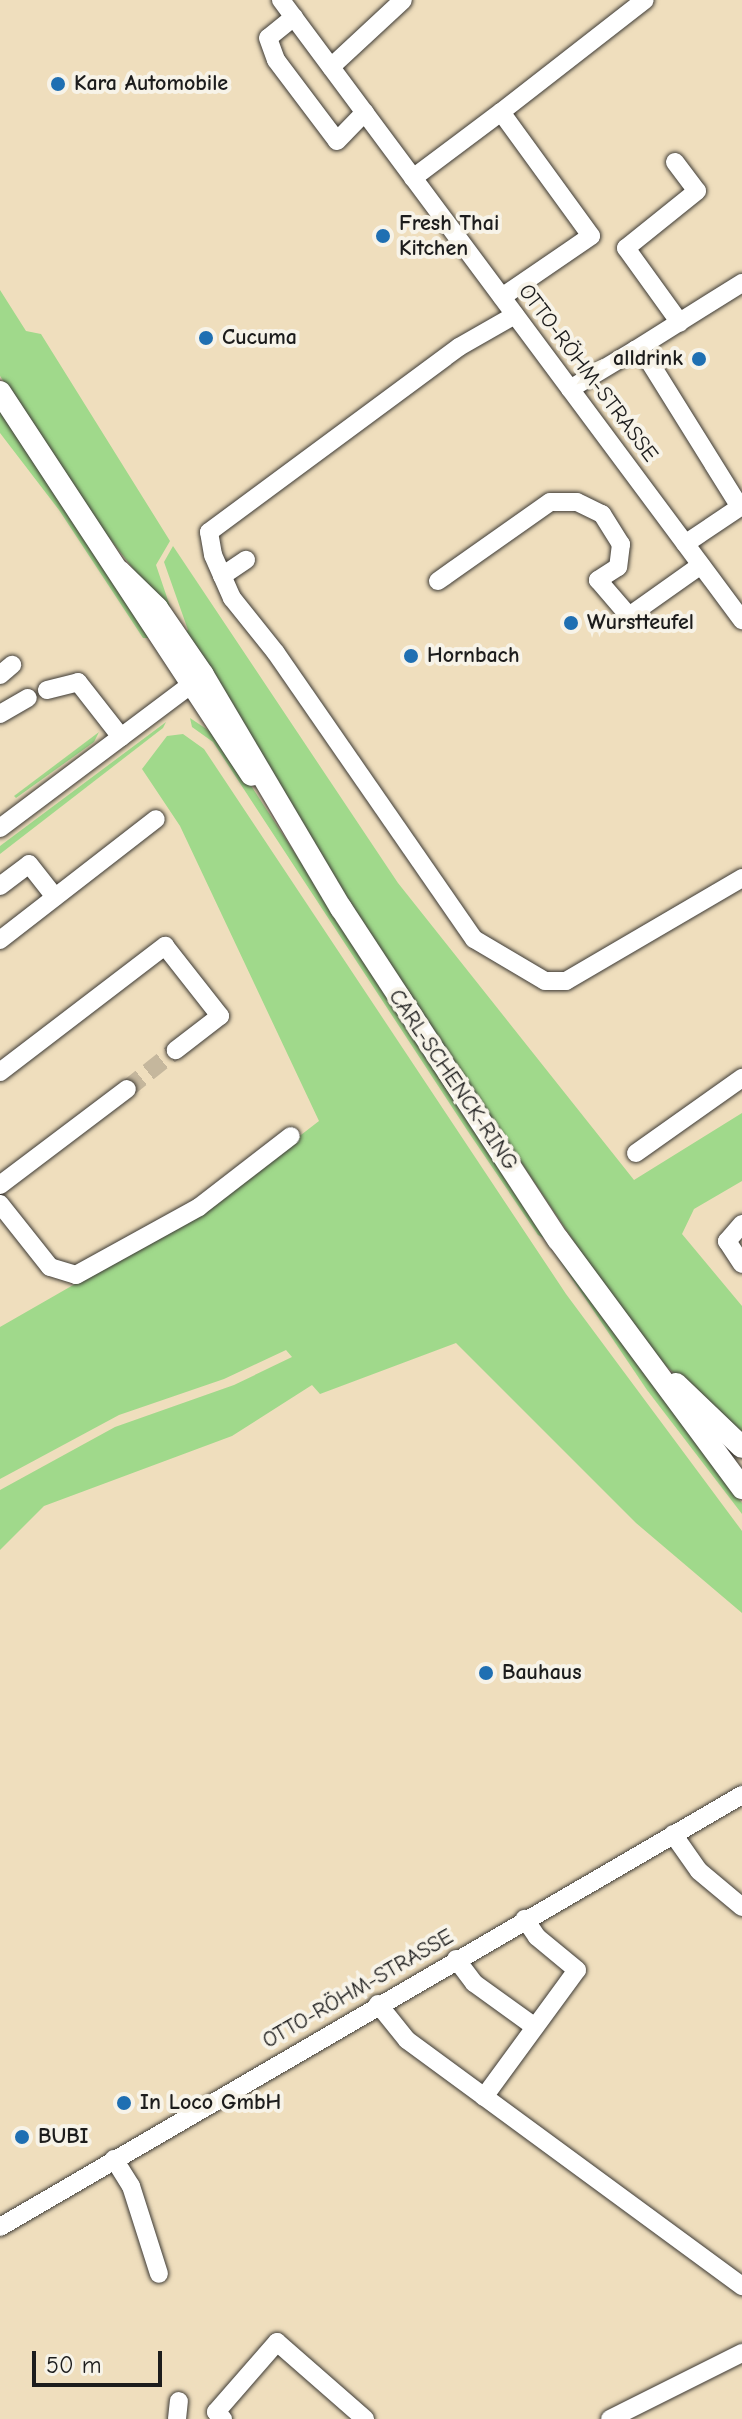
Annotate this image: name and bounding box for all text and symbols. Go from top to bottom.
place label: Kara Automobile [74,71,228,97]
marker: Kara Automobile [49,75,67,93]
place label: Fresh Thai Kitchen [399,210,499,262]
marker: Fresh Thai Kitchen [374,227,392,245]
street label: OTTO-RÖHM-STRASSE [513,279,663,467]
place label: Cucuma [222,325,297,351]
marker: Cucuma [197,329,215,347]
place label: alldrink [613,346,683,372]
marker: alldrink [690,350,708,368]
place label: Wurstteufel [587,610,694,636]
marker: Wurstteufel [562,614,580,632]
place label: Hornbach [427,643,520,669]
marker: Hornbach [402,647,420,665]
street label: CARL-SCHENCK-RING [383,985,523,1175]
place label: Bauhaus [502,1660,582,1686]
marker: Bauhaus [477,1664,495,1682]
street label: OTTO-RÖHM-STRASSE [258,1924,458,2054]
place label: In Loco GmbH [140,2090,281,2116]
marker: In Loco GmbH [115,2094,133,2112]
place label: BUBI [38,2124,89,2150]
marker: BUBI [13,2128,31,2146]
scale bar [36,2335,166,2385]
text: 50 m [46,2351,102,2379]

